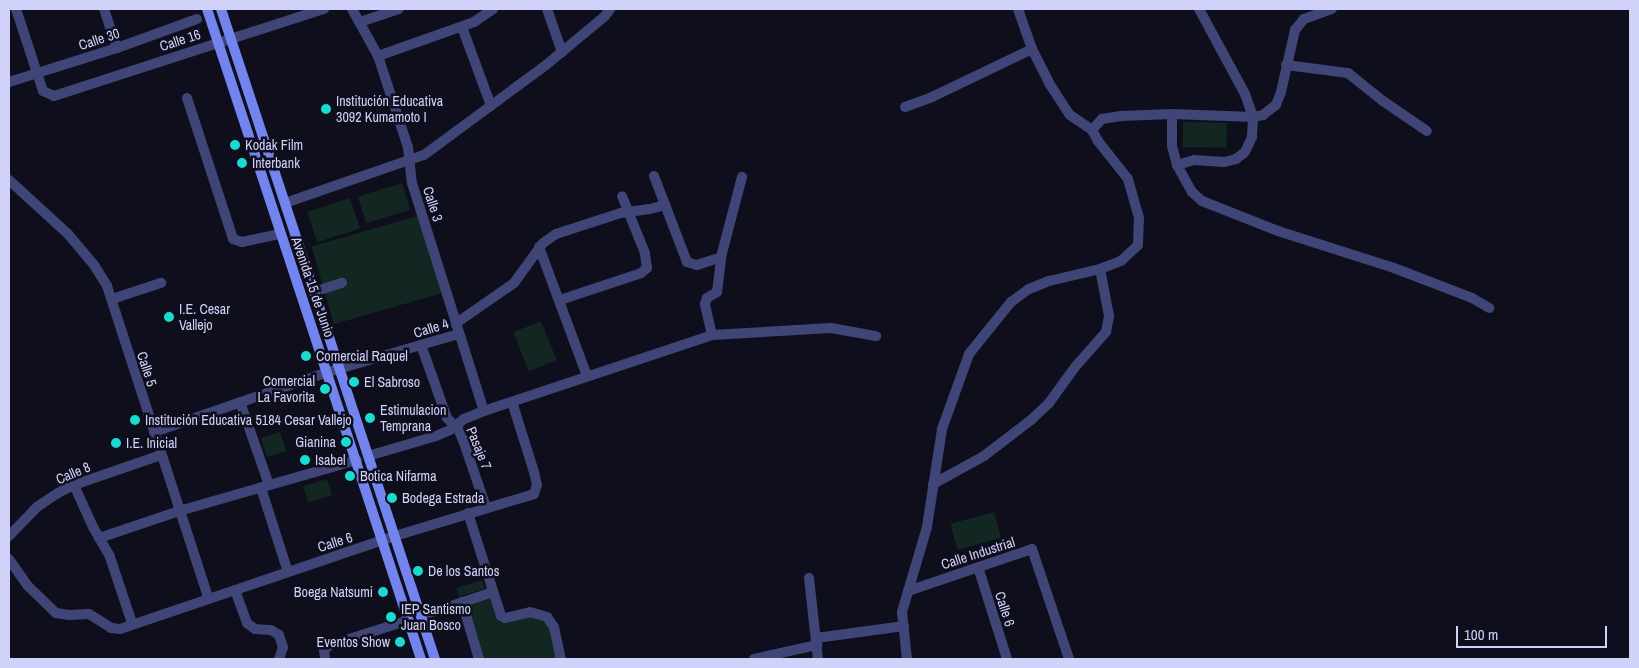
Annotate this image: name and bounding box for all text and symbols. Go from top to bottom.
street label: Calle 30 [76,25,122,53]
street label: Calle 16 [157,26,203,54]
place label: Institución Educativa 3092 Kumamoto I [336,93,443,125]
marker: Institución Educativa 3092 Kumamoto I [320,103,332,115]
place label: Kodak Film [245,137,303,153]
marker: Kodak Film [229,139,241,151]
place label: Interbank [252,155,300,171]
marker: Interbank [236,157,248,169]
street label: Calle 3 [419,184,447,224]
street label: Avenida 15 de Junio [288,235,338,339]
place label: I.E. Cesar Vallejo [179,301,230,334]
marker: I.E. Cesar Vallejo [163,311,175,323]
street label: Calle 4 [411,315,451,341]
place label: Comercial Raquel [316,348,408,364]
street label: Calle 5 [133,349,161,389]
marker: Comercial Raquel [300,350,312,362]
place label: Comercial La Favorita [257,373,315,406]
place label: El Sabroso [364,374,420,390]
marker: El Sabroso [348,376,360,388]
marker: Comercial La Favorita [319,383,331,395]
place label: Estimulacion Temprana [380,402,446,434]
place label: Institución Educativa 5184 Cesar Vallejo [145,412,352,428]
marker: Estimulacion Temprana [364,412,376,424]
marker: Institución Educativa 5184 Cesar Vallejo [129,414,141,426]
street label: Pasaje 7 [463,424,495,472]
place label: Gianina [295,434,336,450]
place label: I.E. Inicial [126,435,177,451]
marker: Gianina [340,436,352,448]
marker: I.E. Inicial [110,437,122,449]
place label: Isabel [315,452,346,468]
marker: Isabel [299,454,311,466]
street label: Calle 8 [53,458,93,488]
place label: Botica Nifarma [360,468,437,484]
marker: Botica Nifarma [344,470,356,482]
place label: Bodega Estrada [402,490,484,506]
marker: Bodega Estrada [386,492,398,504]
street label: Calle 6 [315,528,355,556]
street label: Calle Industrial [939,533,1017,573]
place label: De los Santos [428,563,499,579]
marker: De los Santos [412,565,424,577]
place label: Boega Natsumi [294,584,373,600]
marker: Boega Natsumi [377,586,389,598]
street label: Calle 6 [991,589,1019,629]
place label: IEP Santismo Juan Bosco [401,601,471,634]
marker: IEP Santismo Juan Bosco [385,611,397,623]
scale bar [1459,616,1610,648]
text: 100 m [1464,624,1498,645]
place label: Eventos Show [317,634,390,650]
marker: Eventos Show [394,636,406,648]

